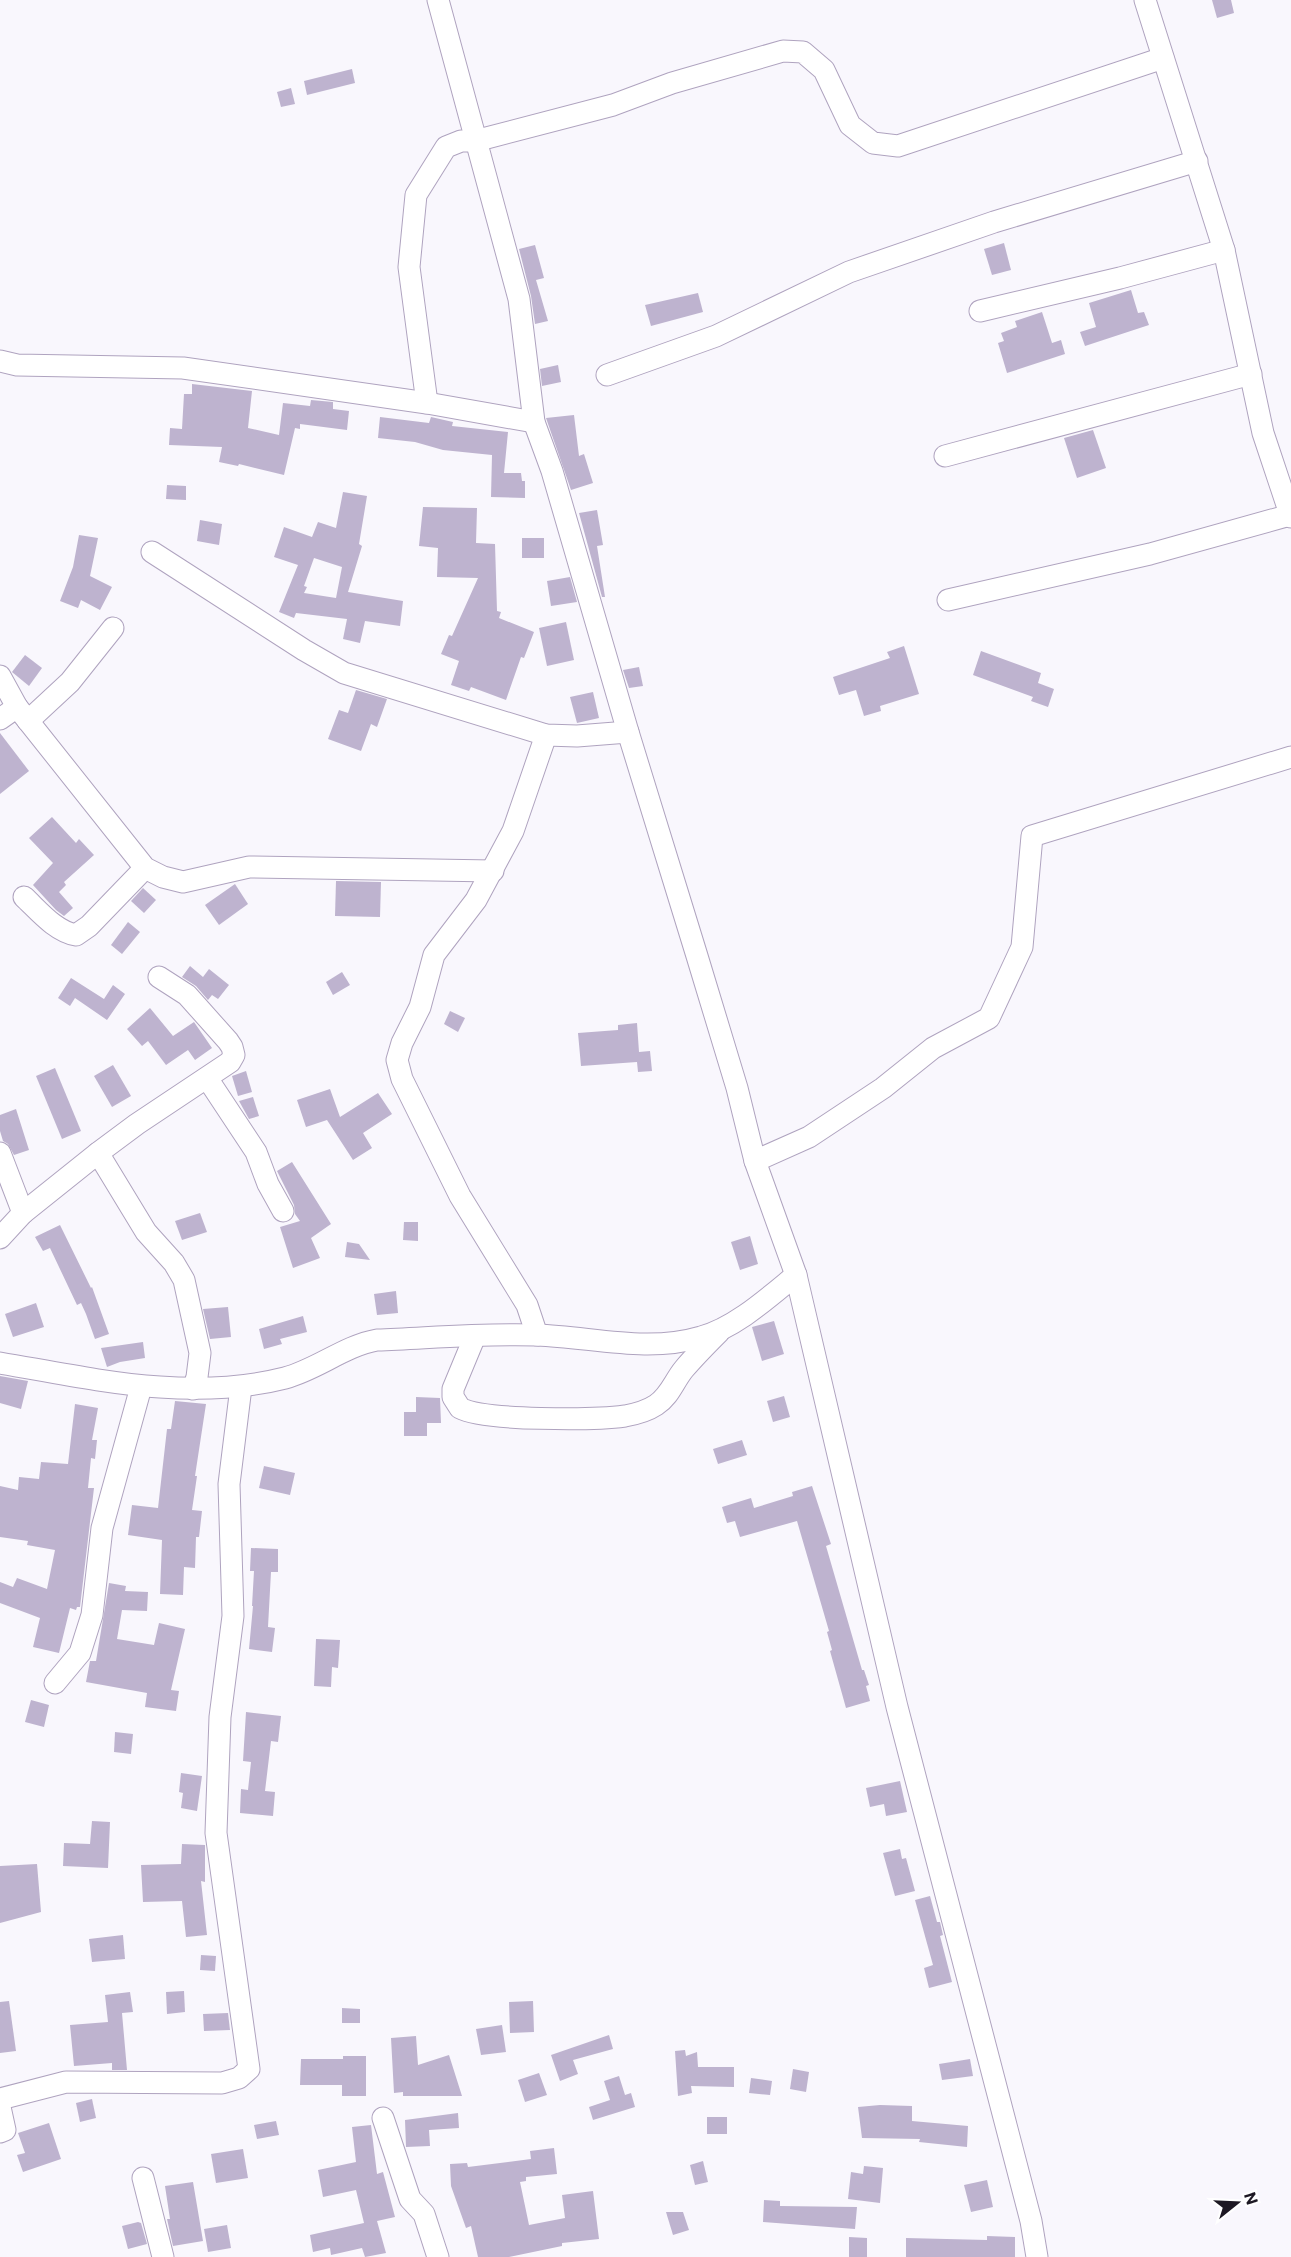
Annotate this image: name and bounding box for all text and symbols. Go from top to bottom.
north arrow [1207,2173,1267,2233]
text: N [1241,2190,1263,2207]

